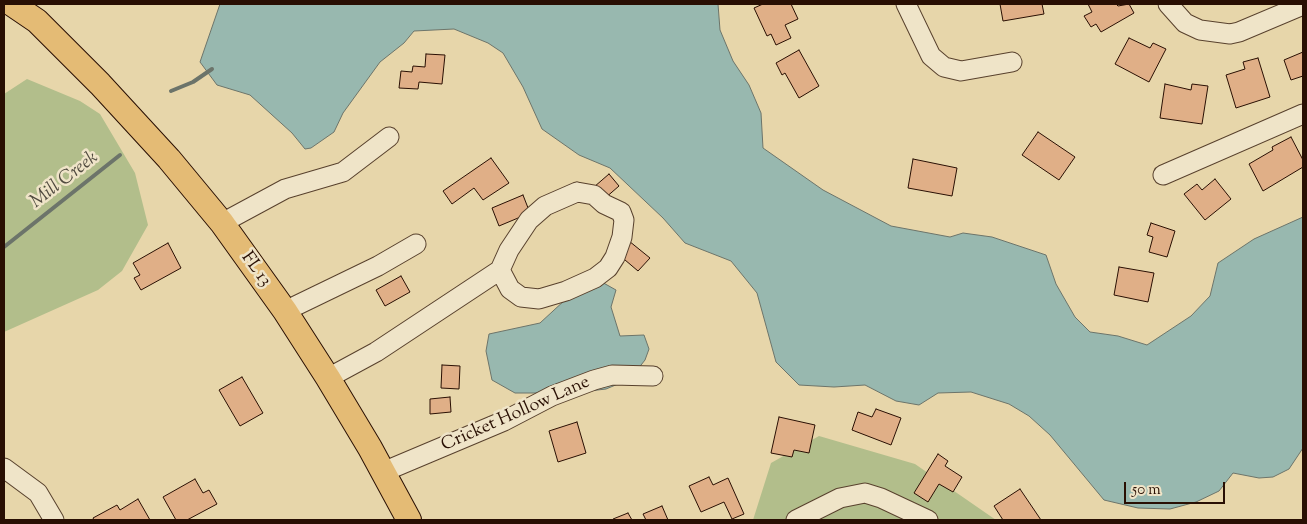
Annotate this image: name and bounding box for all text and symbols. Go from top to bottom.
water label: Mill Creek [27,147,103,215]
street label: FL 13 [235,248,275,292]
street label: Cricket Hollow Lane [438,373,594,457]
scale bar [1127,472,1228,504]
text: 50 m [1132,480,1161,501]

